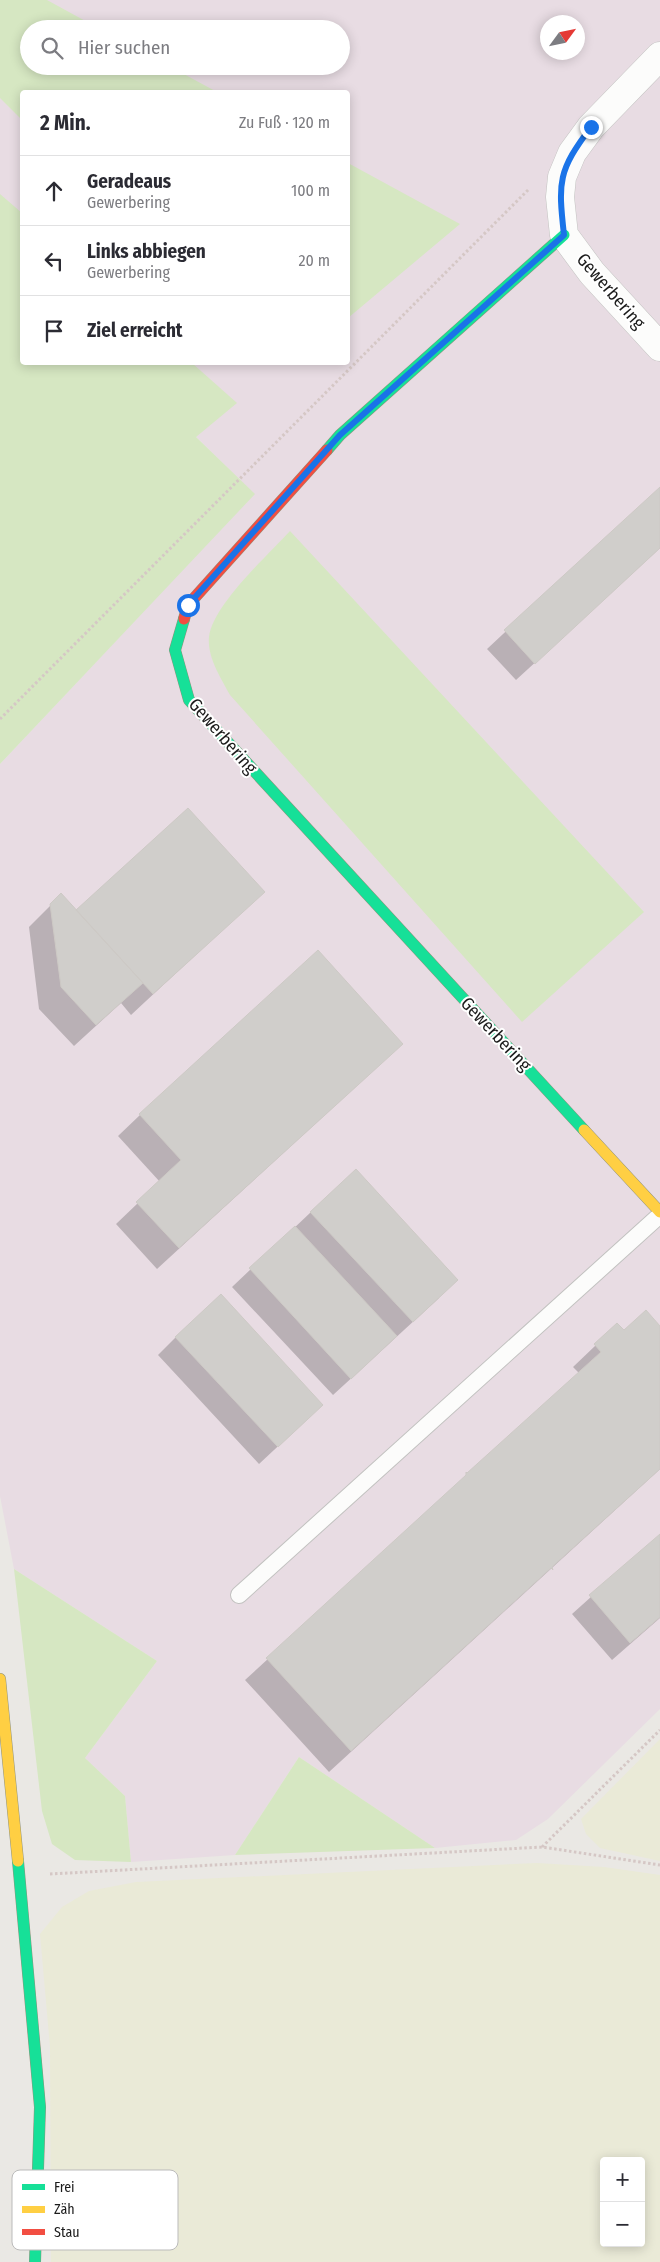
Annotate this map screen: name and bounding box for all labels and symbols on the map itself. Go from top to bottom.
north arrow [540,15,585,60]
route end [580,116,603,139]
street label: Gewerbering [572,249,650,334]
route start [177,594,200,617]
street label: Gewerbering [184,694,262,779]
street label: Gewerbering [456,992,536,1076]
legend [12,2170,178,2250]
text: Frei [54,2179,75,2196]
text: Zäh [54,2201,75,2218]
text: Stau [54,2224,80,2241]

